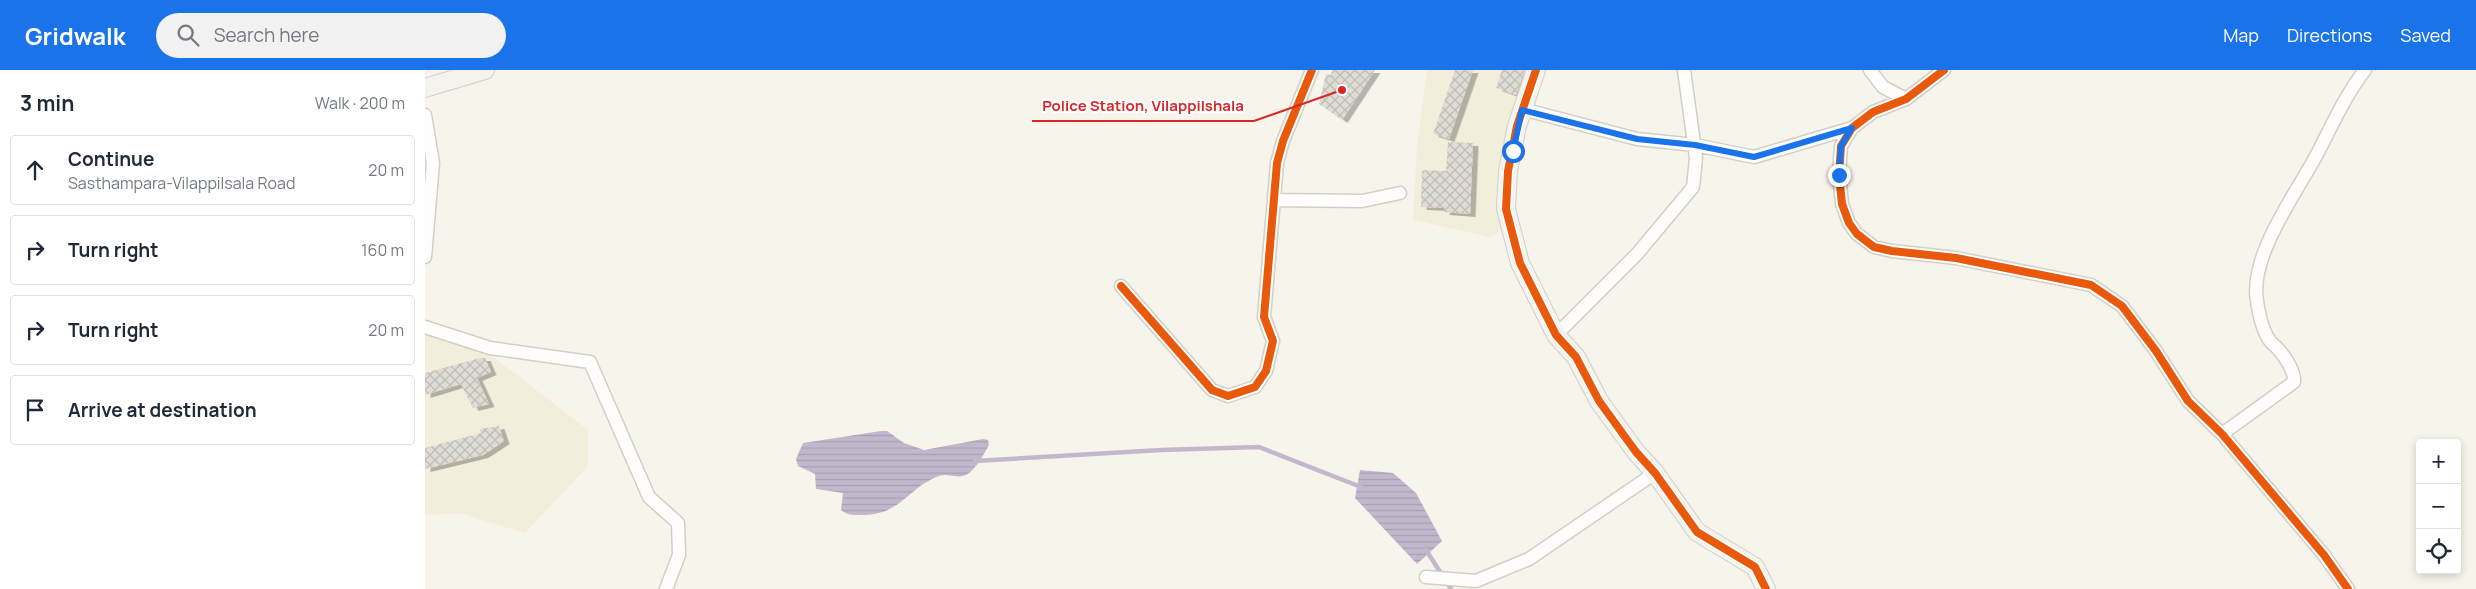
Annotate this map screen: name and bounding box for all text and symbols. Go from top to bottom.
search box [156,13,506,58]
text: Gridwalk [25,19,126,52]
icon: search [174,21,202,49]
text: Search here [214,22,319,48]
text: Map [2223,23,2259,47]
text: Directions [2287,23,2372,47]
text: Saved [2400,23,2451,47]
text: 3 min [20,89,74,117]
callout: Police Station, Vilappilshala [1032,91,1254,121]
text: Walk · 200 m [315,92,405,114]
text: Police Station, Vilappilshala [1042,95,1244,116]
route start [1502,140,1525,163]
text: Continue [68,146,154,172]
icon: ahead [21,156,49,184]
text: 20 m [368,159,404,181]
route end [1828,164,1851,187]
text: Sasthampara-Vilappilsala Road [68,172,295,194]
icon: right [21,236,49,264]
text: Turn right [68,237,158,263]
text: 160 m [361,239,404,261]
icon: right [21,316,49,344]
text: Turn right [68,317,158,343]
text: 20 m [368,319,404,341]
icon: arrive [21,396,49,424]
text: Arrive at destination [68,397,257,423]
map controls [2416,439,2461,574]
button: + [2416,439,2461,484]
button: − [2416,484,2461,529]
button: locate [2416,529,2461,574]

